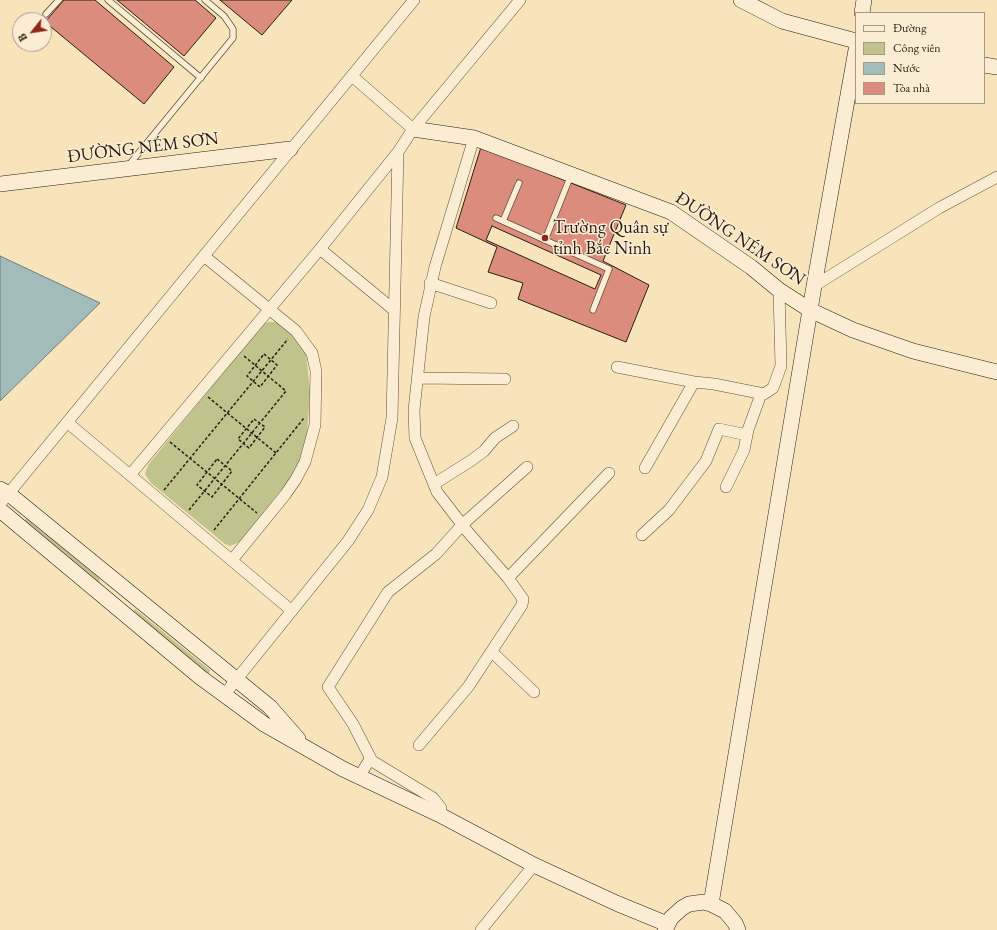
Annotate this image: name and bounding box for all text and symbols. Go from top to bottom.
north arrow [12,12,52,52]
legend [855,12,985,104]
text: Đường [893,20,926,36]
text: B [15,31,30,44]
text: Công viên [893,40,941,56]
text: Nước [893,60,920,76]
text: Tòa nhà [893,80,930,96]
street label: ĐƯỜNG NÉM SƠN [66,128,220,168]
street label: ĐƯỜNG NÉM SƠN [671,188,809,290]
place label: Trường Quân sự tỉnh Bắc Ninh [553,217,669,260]
marker: Trường Quân sự tỉnh Bắc Ninh [540,233,550,243]

